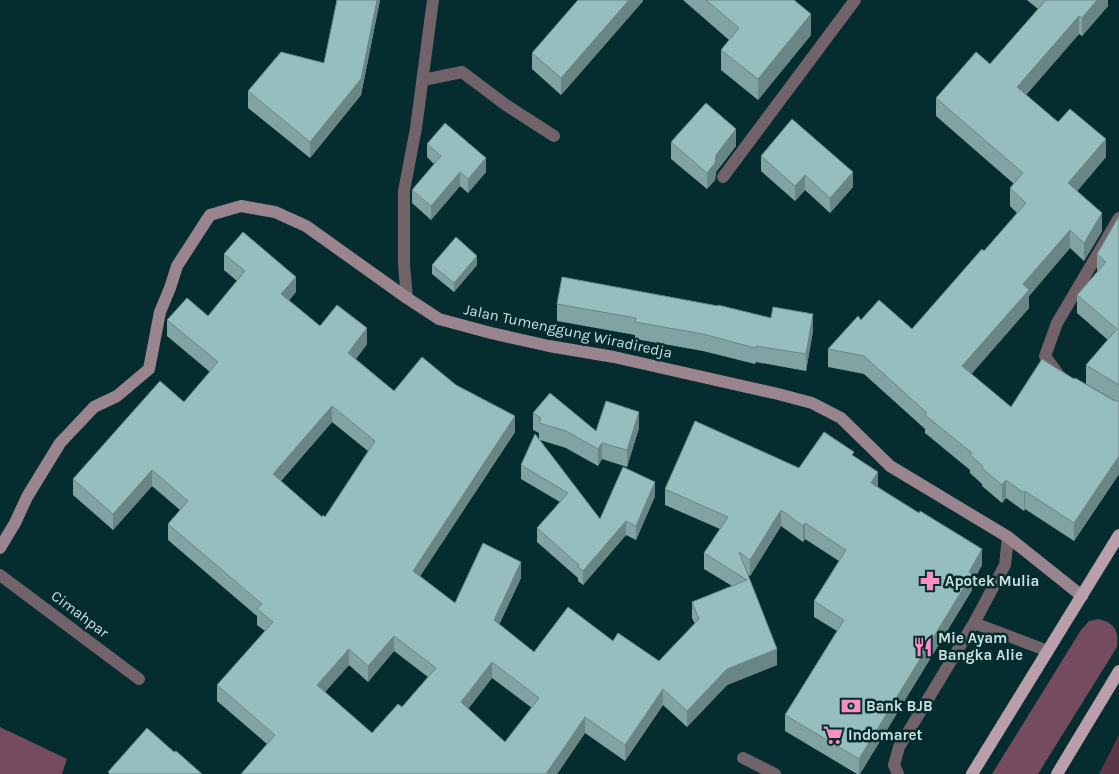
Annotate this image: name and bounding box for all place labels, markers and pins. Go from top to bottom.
pharmacy icon: Apotek Mulia [919,570,941,592]
place label: Apotek Mulia [945,572,1039,590]
place label: Mie Ayam Bangka Alie [938,629,1023,664]
restaurant icon: Mie Ayam Bangka Alie [912,636,934,658]
bank icon: Bank BJB [840,695,862,717]
place label: Bank BJB [866,697,933,715]
supermarket icon: Indomaret [822,724,844,746]
place label: Indomaret [848,726,922,744]

